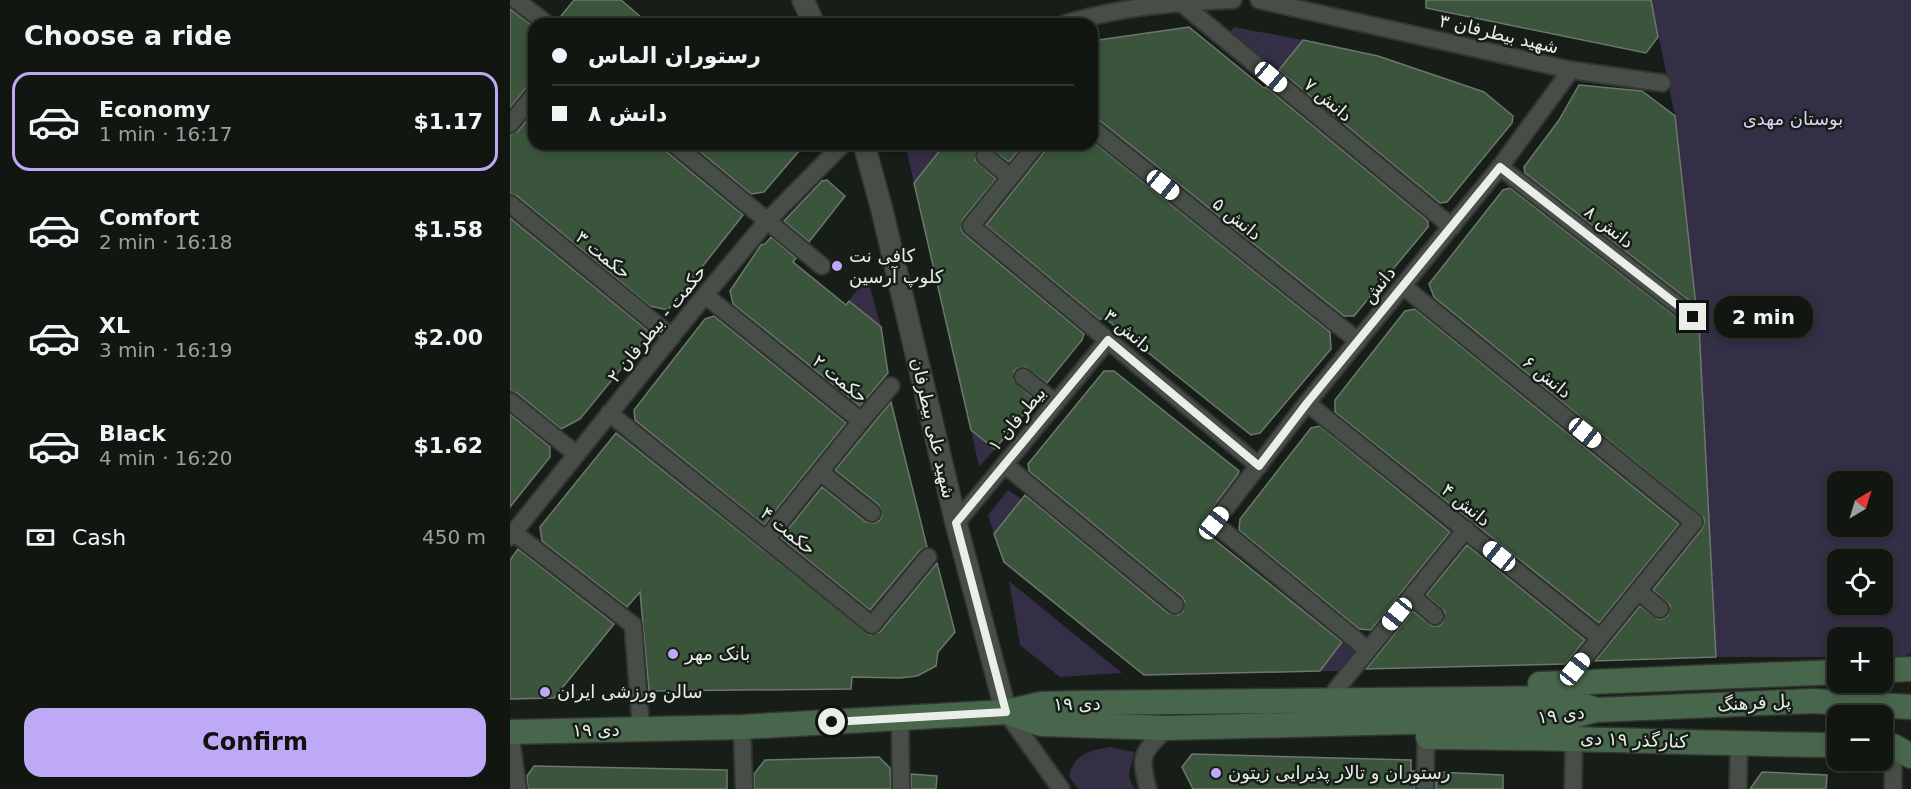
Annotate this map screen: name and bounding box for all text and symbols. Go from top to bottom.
street label: شهید بیطرفان ۳ [1437,10,1561,58]
text: Choose a ride [24,20,232,51]
text: رستوران الماس [588,43,761,68]
car [1251,59,1291,95]
street label: دانش ۷ [1300,73,1357,126]
icon: car [27,95,81,149]
text: Economy [99,97,210,122]
text: دانش ۸ [588,101,667,126]
park label: بوستان مهدی [1743,108,1843,130]
text: $1.17 [413,109,483,134]
text: 1 min · 16:17 [99,122,233,146]
car [1143,167,1183,203]
street label: دانش ۵ [1209,193,1266,245]
street label: دانش ۸ [1581,201,1638,252]
icon: car [27,203,81,257]
text: Comfort [99,205,199,230]
text: $1.58 [413,217,483,242]
street label: حکمت ۳ [572,226,635,283]
text: 2 min · 16:18 [99,230,233,254]
place label: کافی نت کلوپ آرسین [849,245,944,288]
marker: کافی نت کلوپ آرسین [830,259,844,273]
street label: حکمت - بیطرفان ۲ [603,261,711,387]
street label: دانش [1358,262,1400,307]
callout: 2 min [1714,296,1813,338]
route end [1679,303,1706,330]
street label: دانش ۳ [1100,304,1157,357]
text: 2 min [1732,305,1795,329]
icon: car [27,311,81,365]
text: XL [99,313,130,338]
text: $2.00 [413,325,483,350]
text: 3 min · 16:19 [99,338,233,362]
street label: حکمت ۲ [809,350,872,407]
street label: ۶ دانش [1519,351,1576,403]
street label: شهید علی بیطرفان [906,355,960,501]
street label: بیطرفان ۱ [984,382,1050,456]
car [1565,415,1605,451]
icon: car [27,419,81,473]
text: Black [99,421,166,446]
text: $1.62 [413,433,483,458]
text: 4 min · 16:20 [99,446,233,470]
north arrow [1827,471,1893,537]
map controls [1827,471,1893,771]
street label: دانش ۴ [1438,479,1495,531]
street label: حکمت ۴ [757,502,820,559]
car [1196,503,1232,543]
icon: cash [24,521,57,554]
text: Cash [72,525,126,550]
text: 450 m [422,525,486,549]
car [1479,538,1519,574]
button: locate [1827,549,1893,615]
car [1379,594,1415,634]
button: + [1827,627,1893,693]
place label: بانک مهر [684,643,750,665]
marker: بانک مهر [666,647,680,661]
car [1557,649,1593,689]
place label: سالن ورزشی ایران [557,681,703,703]
marker: سالن ورزشی ایران [538,685,552,699]
street label: پل فرهنگ [1717,690,1791,716]
street label: ۱۹ دی [1053,693,1101,714]
street label: ۱۹ دی [1536,701,1586,728]
button: − [1827,705,1893,771]
button: Confirm [24,708,486,777]
route start [818,708,845,735]
street label: ۱۹ دی [572,719,620,740]
street label: کنارگذر ۱۹ دی [1580,727,1689,752]
place label: رستوران و تالار پذیرایی زیتون [1228,762,1451,784]
marker: رستوران و تالار پذیرایی زیتون [1209,766,1223,780]

